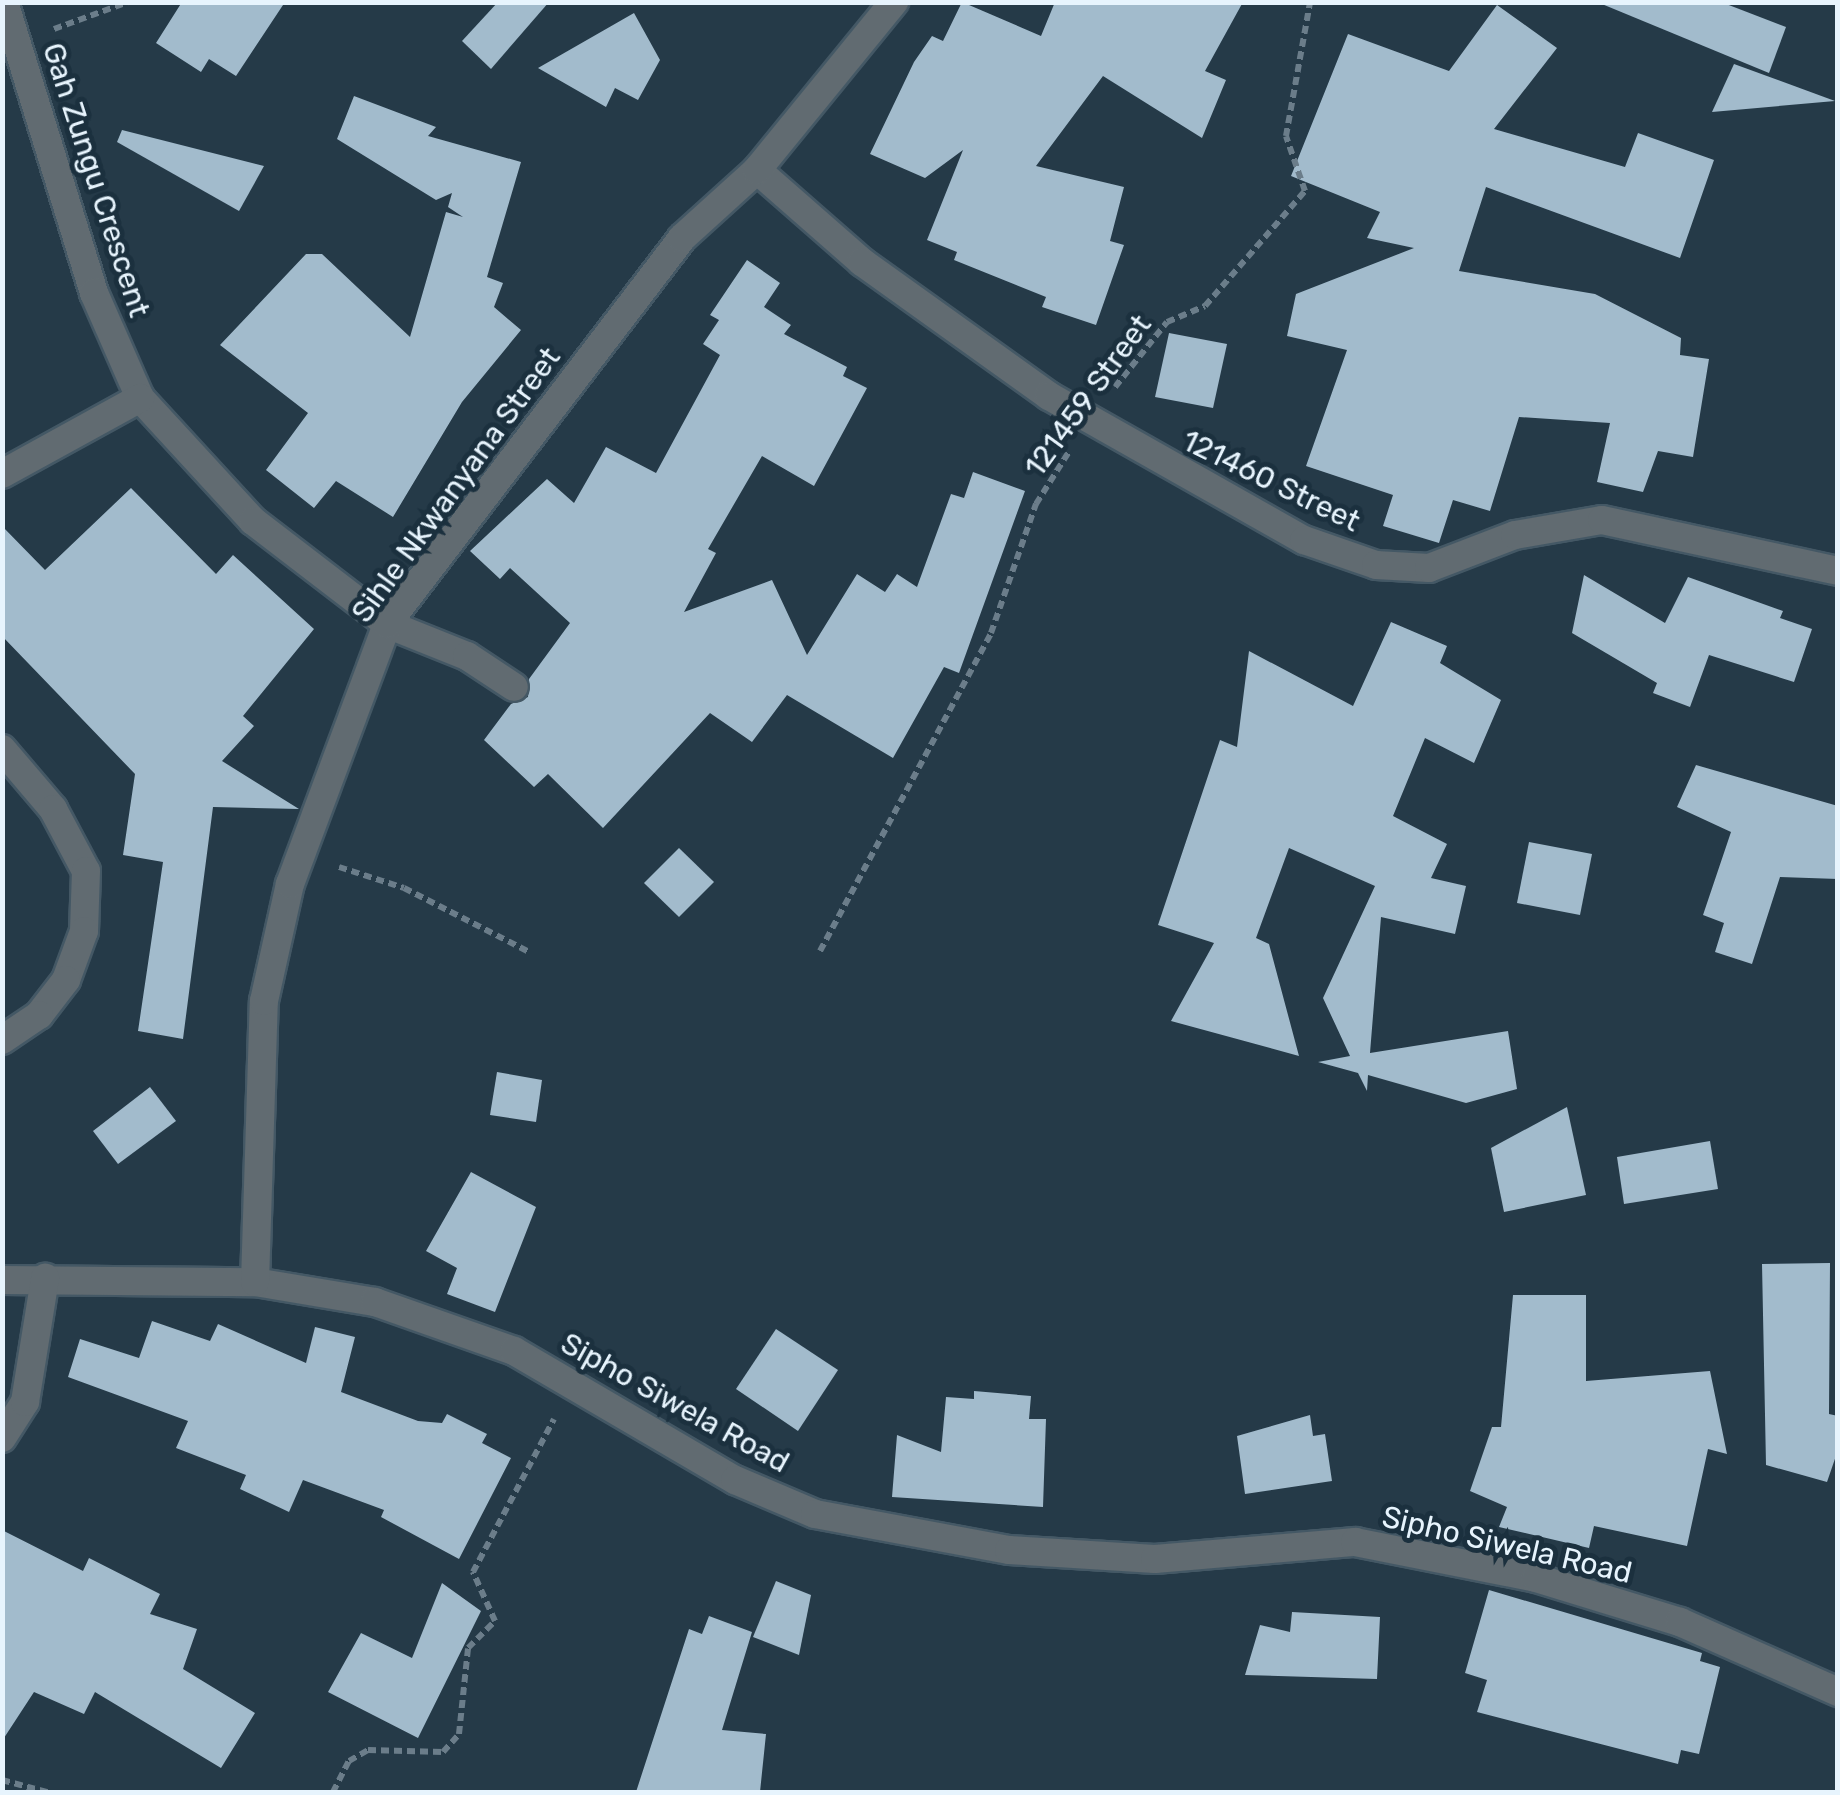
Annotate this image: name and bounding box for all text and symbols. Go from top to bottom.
street label: Gah Zungu Crescent [35,38,157,322]
street label: 121459 Street [1017,308,1159,484]
street label: Sihle Nkwanyana Street [344,340,568,630]
street label: 121460 Street [1176,422,1366,540]
street label: Sipho Siwela Road [555,1325,795,1481]
street label: Sipho Siwela Road [1379,1499,1635,1591]

